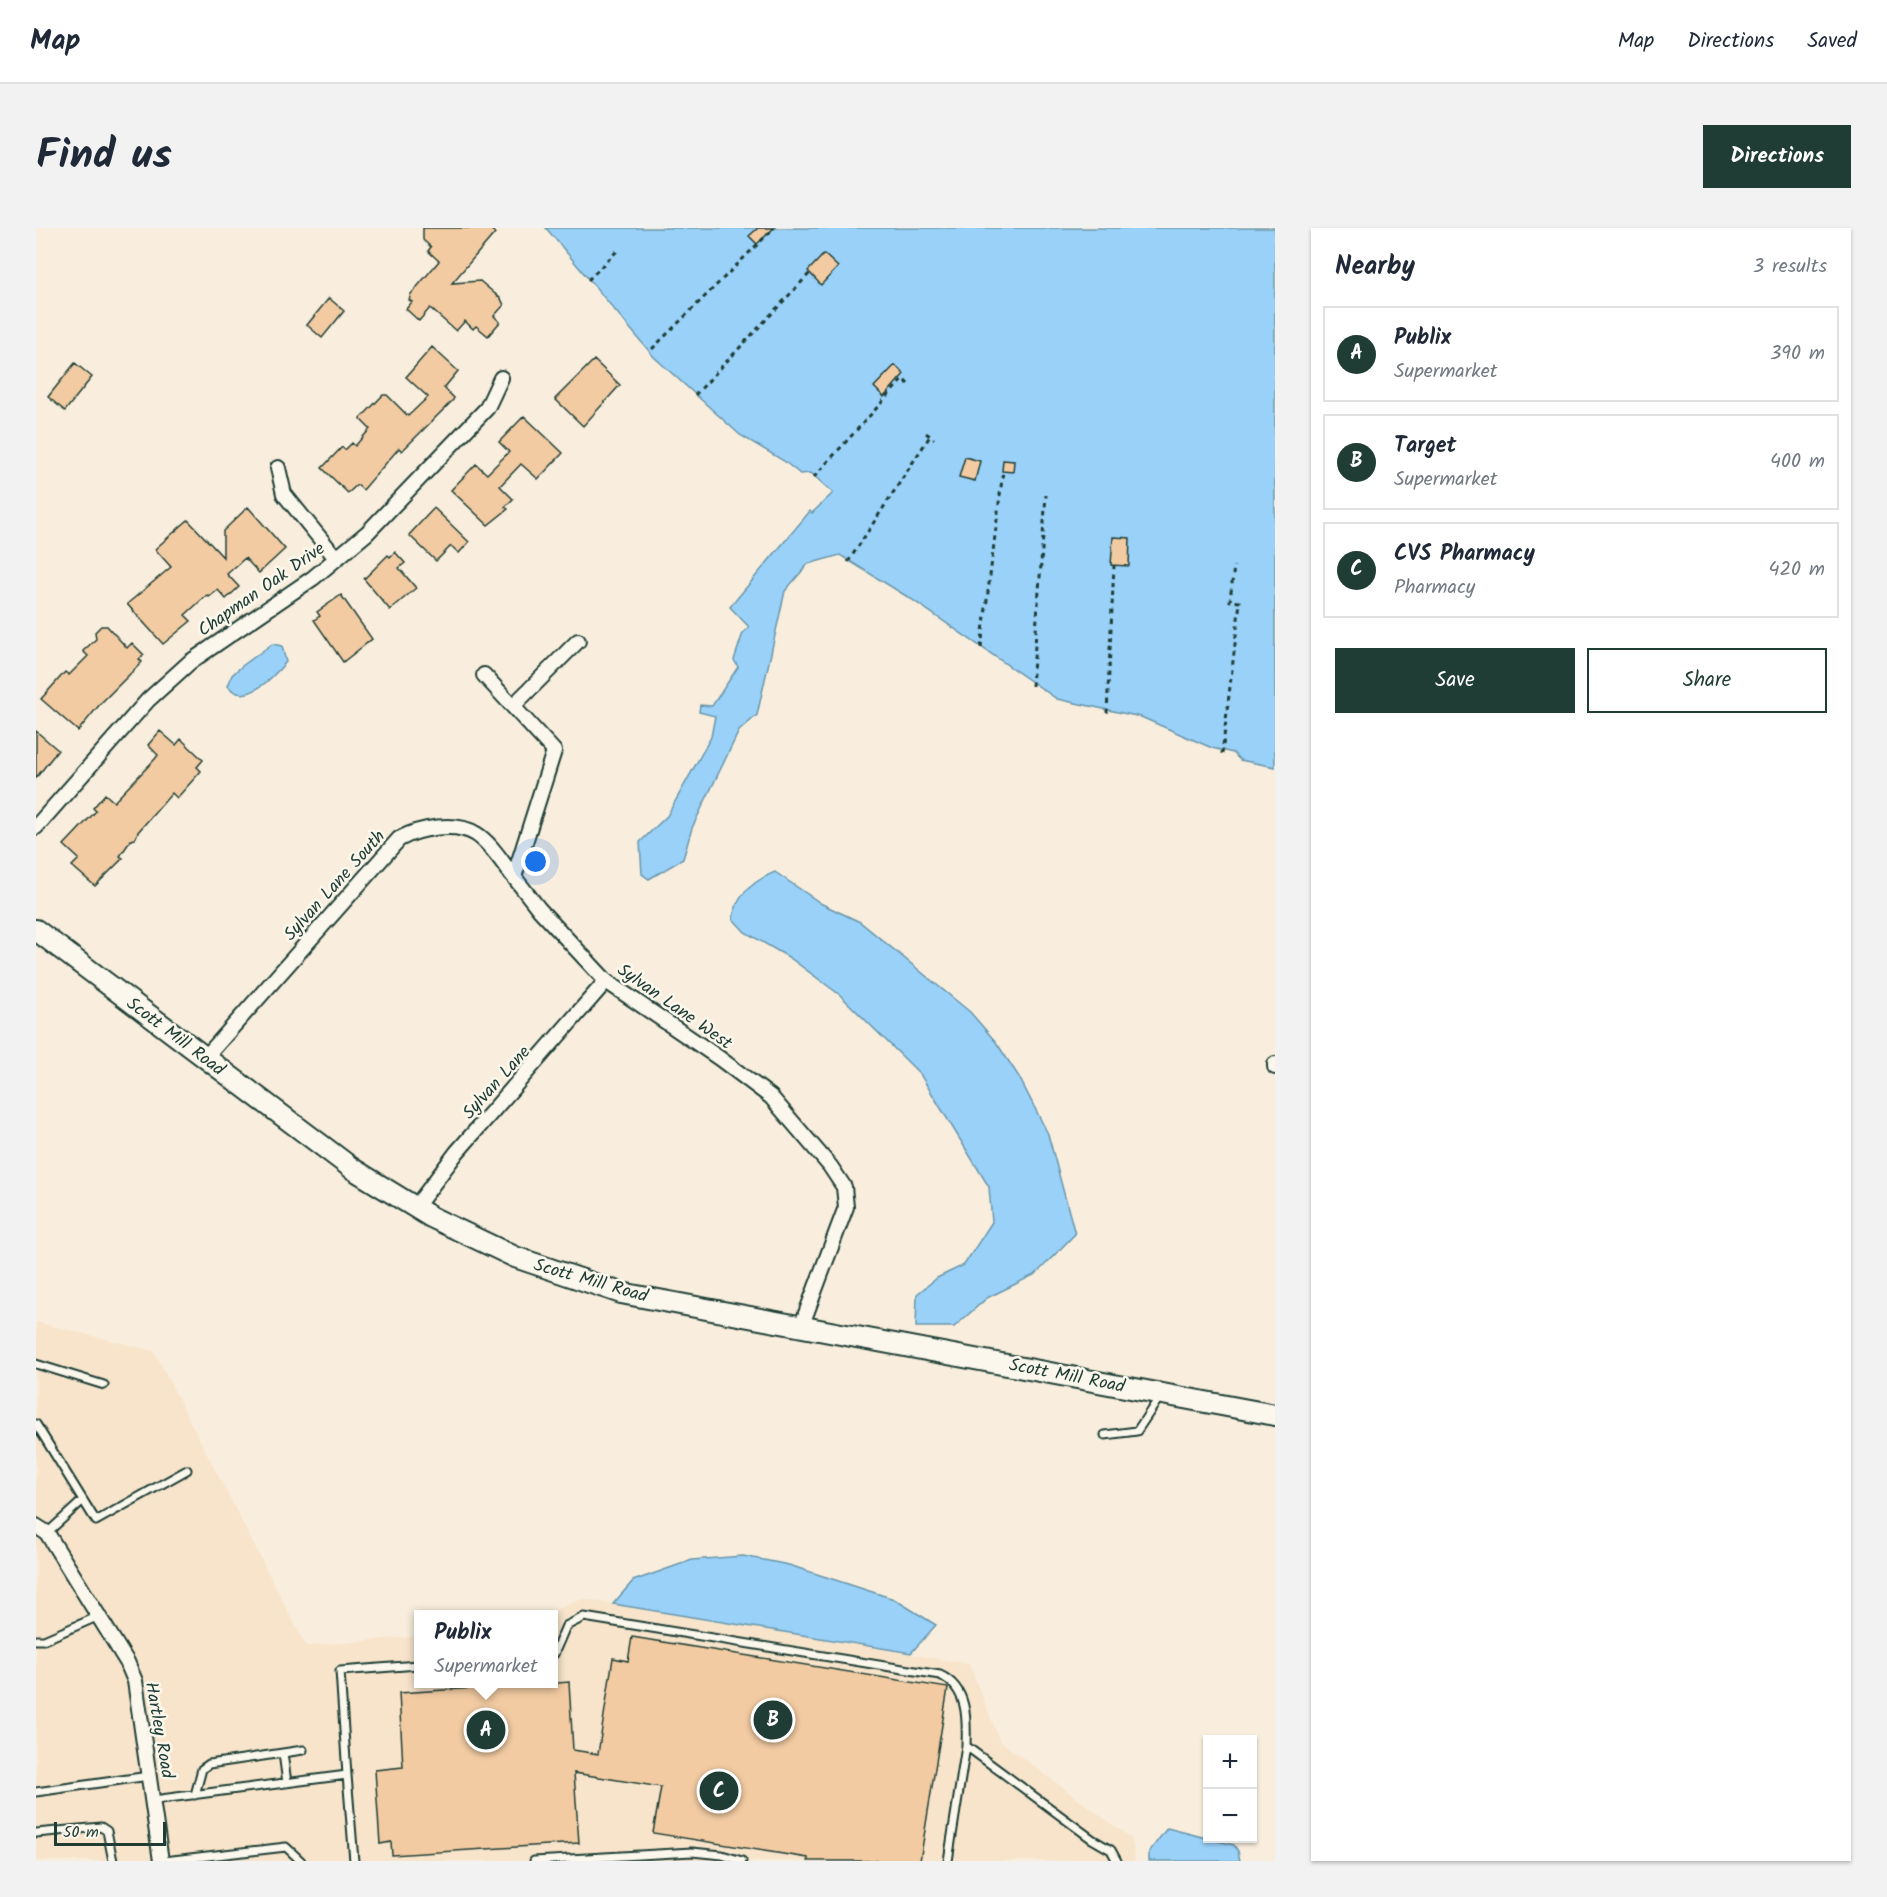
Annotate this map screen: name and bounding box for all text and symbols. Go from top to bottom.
text: Map [30,19,81,64]
text: Map [1618,25,1654,58]
text: Directions [1687,25,1774,58]
text: Saved [1807,25,1857,58]
text: Find us [36,123,172,190]
button: Directions [1703,125,1851,188]
text: Nearby [1335,246,1415,288]
text: 3 results [1753,251,1827,283]
text: Publix [1394,321,1451,356]
text: A [1350,338,1363,370]
text: 390 m [1770,338,1825,370]
text: Supermarket [1394,356,1497,388]
text: Target [1394,429,1456,464]
text: B [1350,446,1363,478]
text: 400 m [1770,446,1825,478]
text: Supermarket [1394,464,1497,496]
street label: Chapman Oak Drive [192,535,332,645]
text: CVS Pharmacy [1394,537,1535,572]
text: C [1350,554,1363,586]
text: 420 m [1768,554,1825,586]
text: Pharmacy [1394,572,1475,604]
button: Save [1335,648,1575,713]
button: Share [1587,648,1827,713]
street label: Sylvan Lane South [277,824,393,948]
your location [521,847,550,876]
street label: Sylvan Lane West [610,957,739,1058]
street label: Scott Mill Road [119,990,232,1085]
street label: Sylvan Lane [456,1039,538,1127]
street label: Scott Mill Road [530,1251,652,1312]
street label: Scott Mill Road [1006,1351,1128,1402]
popup [414,1610,558,1688]
text: Publix [434,1616,492,1651]
text: Supermarket [434,1651,538,1683]
street label: Hartley Road [136,1680,181,1782]
pin: B [754,1698,792,1742]
pin: A [466,1708,506,1752]
map controls [1203,1735,1257,1843]
button: + [1203,1735,1257,1789]
pin: C [700,1768,738,1814]
button: − [1203,1789,1257,1843]
scale bar [54,1819,166,1846]
text: 50 m [63,1820,99,1845]

